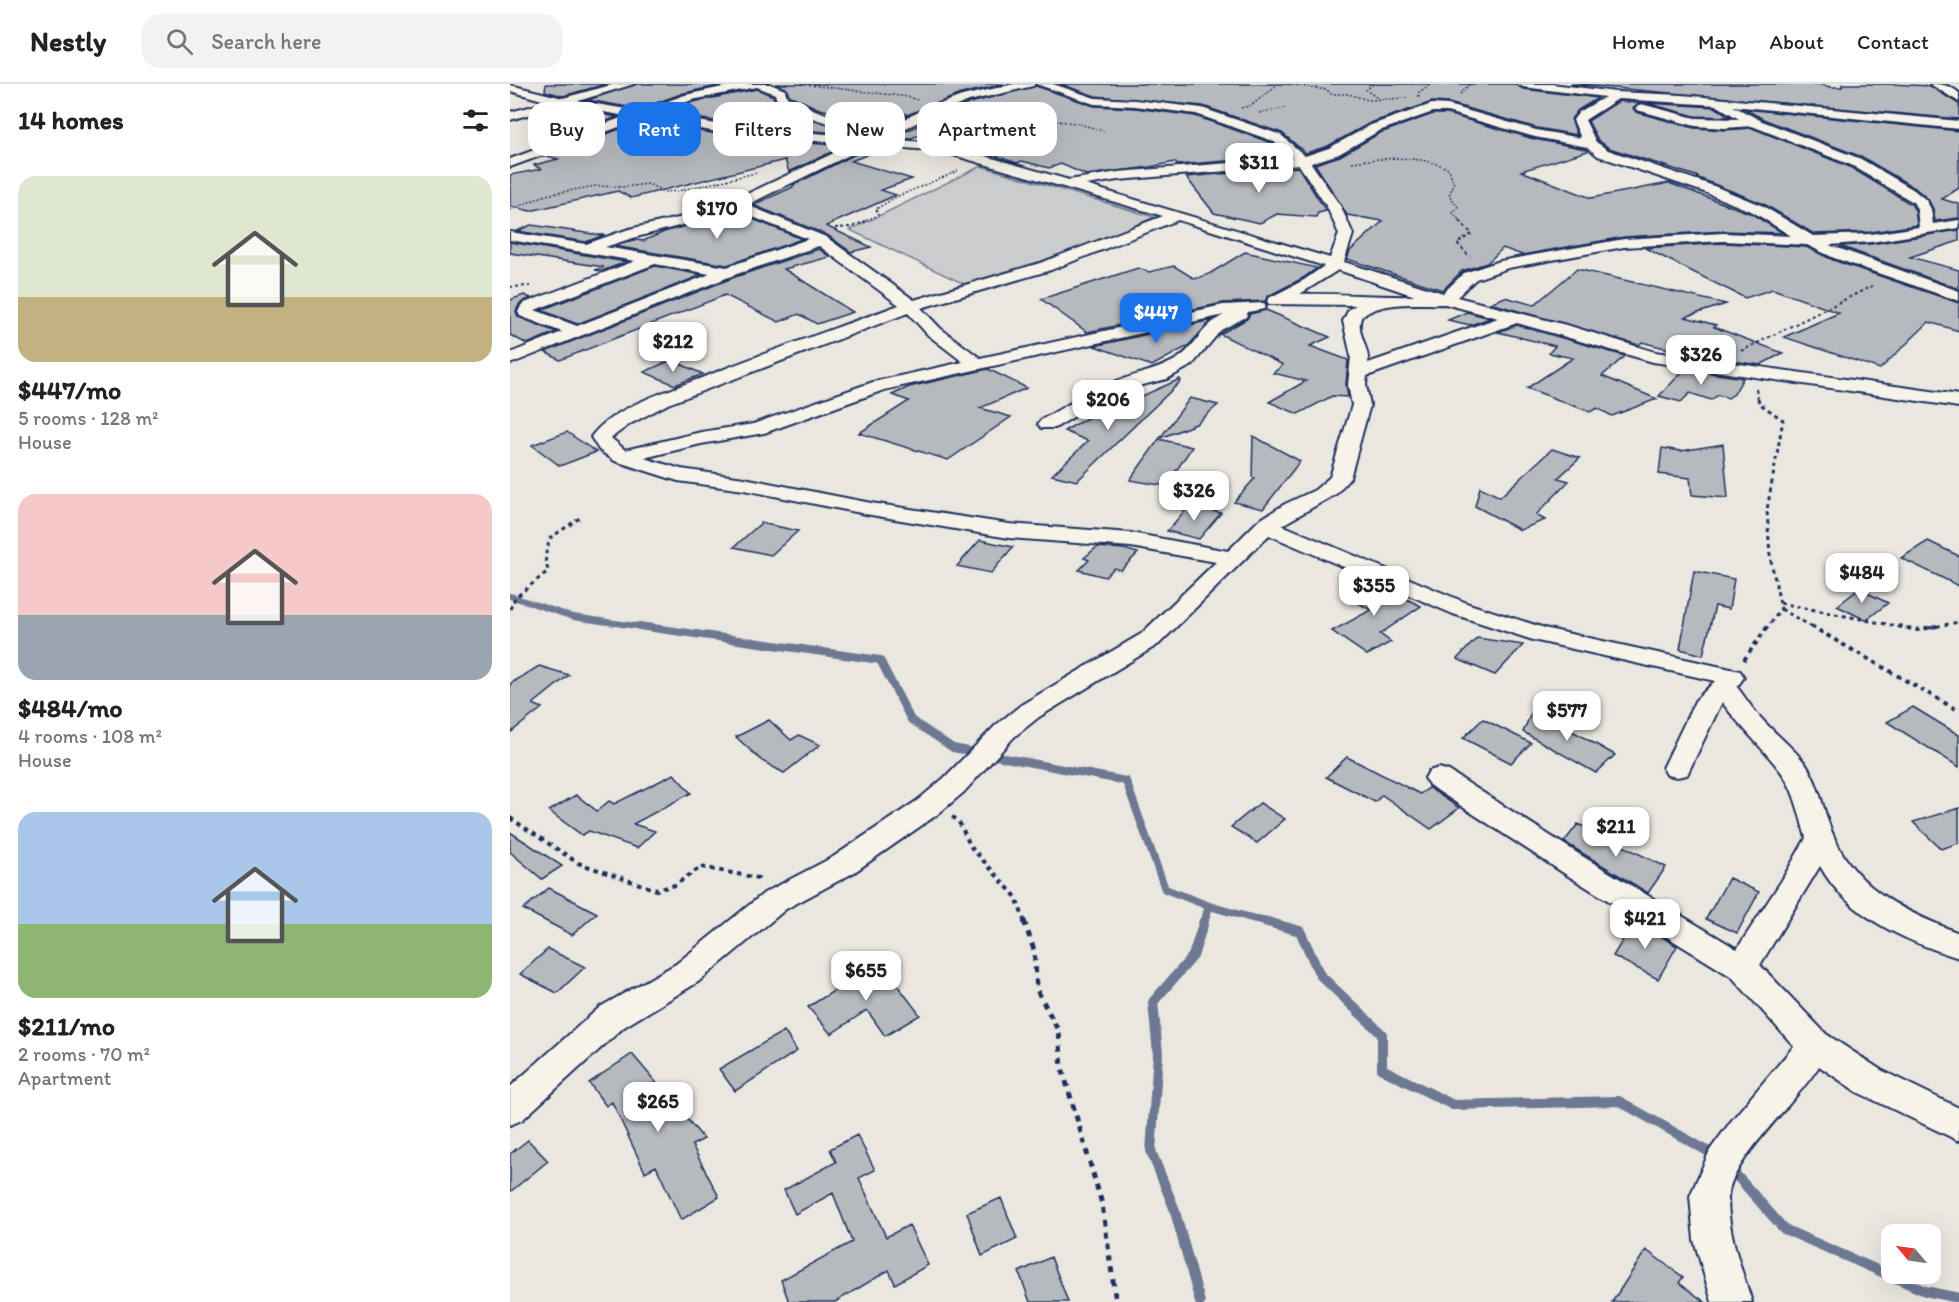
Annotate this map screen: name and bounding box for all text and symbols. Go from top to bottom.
search box [142,14,562,68]
text: Nestly [30,24,106,58]
icon: search [163,25,196,58]
text: Search here [211,28,322,55]
text: Home [1612,29,1665,54]
text: Map [1698,29,1737,54]
text: About [1770,29,1824,54]
text: Contact [1857,29,1929,54]
chip: Buy [528,102,605,156]
chip: Rent [617,102,701,156]
chip: Filters [713,102,813,156]
chip: New [825,102,905,156]
chip: Apartment [917,102,1057,156]
text: 14 homes [18,104,124,136]
icon: filters [459,104,492,137]
pin: $311 [1223,143,1295,194]
text: $311 [1239,150,1279,174]
pin: $170 [681,189,753,240]
text: $170 [696,196,738,220]
icon: home [201,215,309,323]
pin: $447 [1120,293,1192,344]
text: $447 [1134,300,1178,324]
pin: $212 [637,322,709,373]
text: $212 [653,329,693,353]
pin: $326 [1665,335,1737,386]
text: $326 [1680,342,1722,366]
text: $447/mo [18,374,121,406]
pin: $206 [1072,380,1144,431]
text: $206 [1086,387,1130,411]
text: 5 rooms · 128 m² [18,406,159,430]
text: House [18,430,72,454]
pin: $326 [1158,471,1230,522]
text: $326 [1173,478,1215,502]
icon: home [201,533,309,641]
pin: $484 [1826,553,1898,604]
text: $484 [1839,560,1885,584]
pin: $355 [1338,566,1410,617]
text: $355 [1353,573,1395,597]
pin: $577 [1531,691,1603,742]
text: $484/mo [18,692,123,724]
text: $577 [1547,698,1587,722]
text: 4 rooms · 108 m² [18,724,162,748]
text: House [18,748,72,772]
pin: $211 [1580,807,1652,858]
text: $211 [1596,814,1636,838]
icon: home [201,851,309,959]
pin: $421 [1609,899,1681,950]
text: $421 [1624,906,1666,930]
pin: $655 [830,951,902,1002]
text: $655 [845,958,887,982]
text: $211/mo [18,1010,115,1042]
text: 2 rooms · 70 m² [18,1042,150,1066]
text: Apartment [18,1066,111,1090]
pin: $265 [622,1082,694,1133]
text: $265 [637,1089,679,1113]
north arrow [1881,1224,1941,1284]
map controls [1881,1224,1941,1284]

